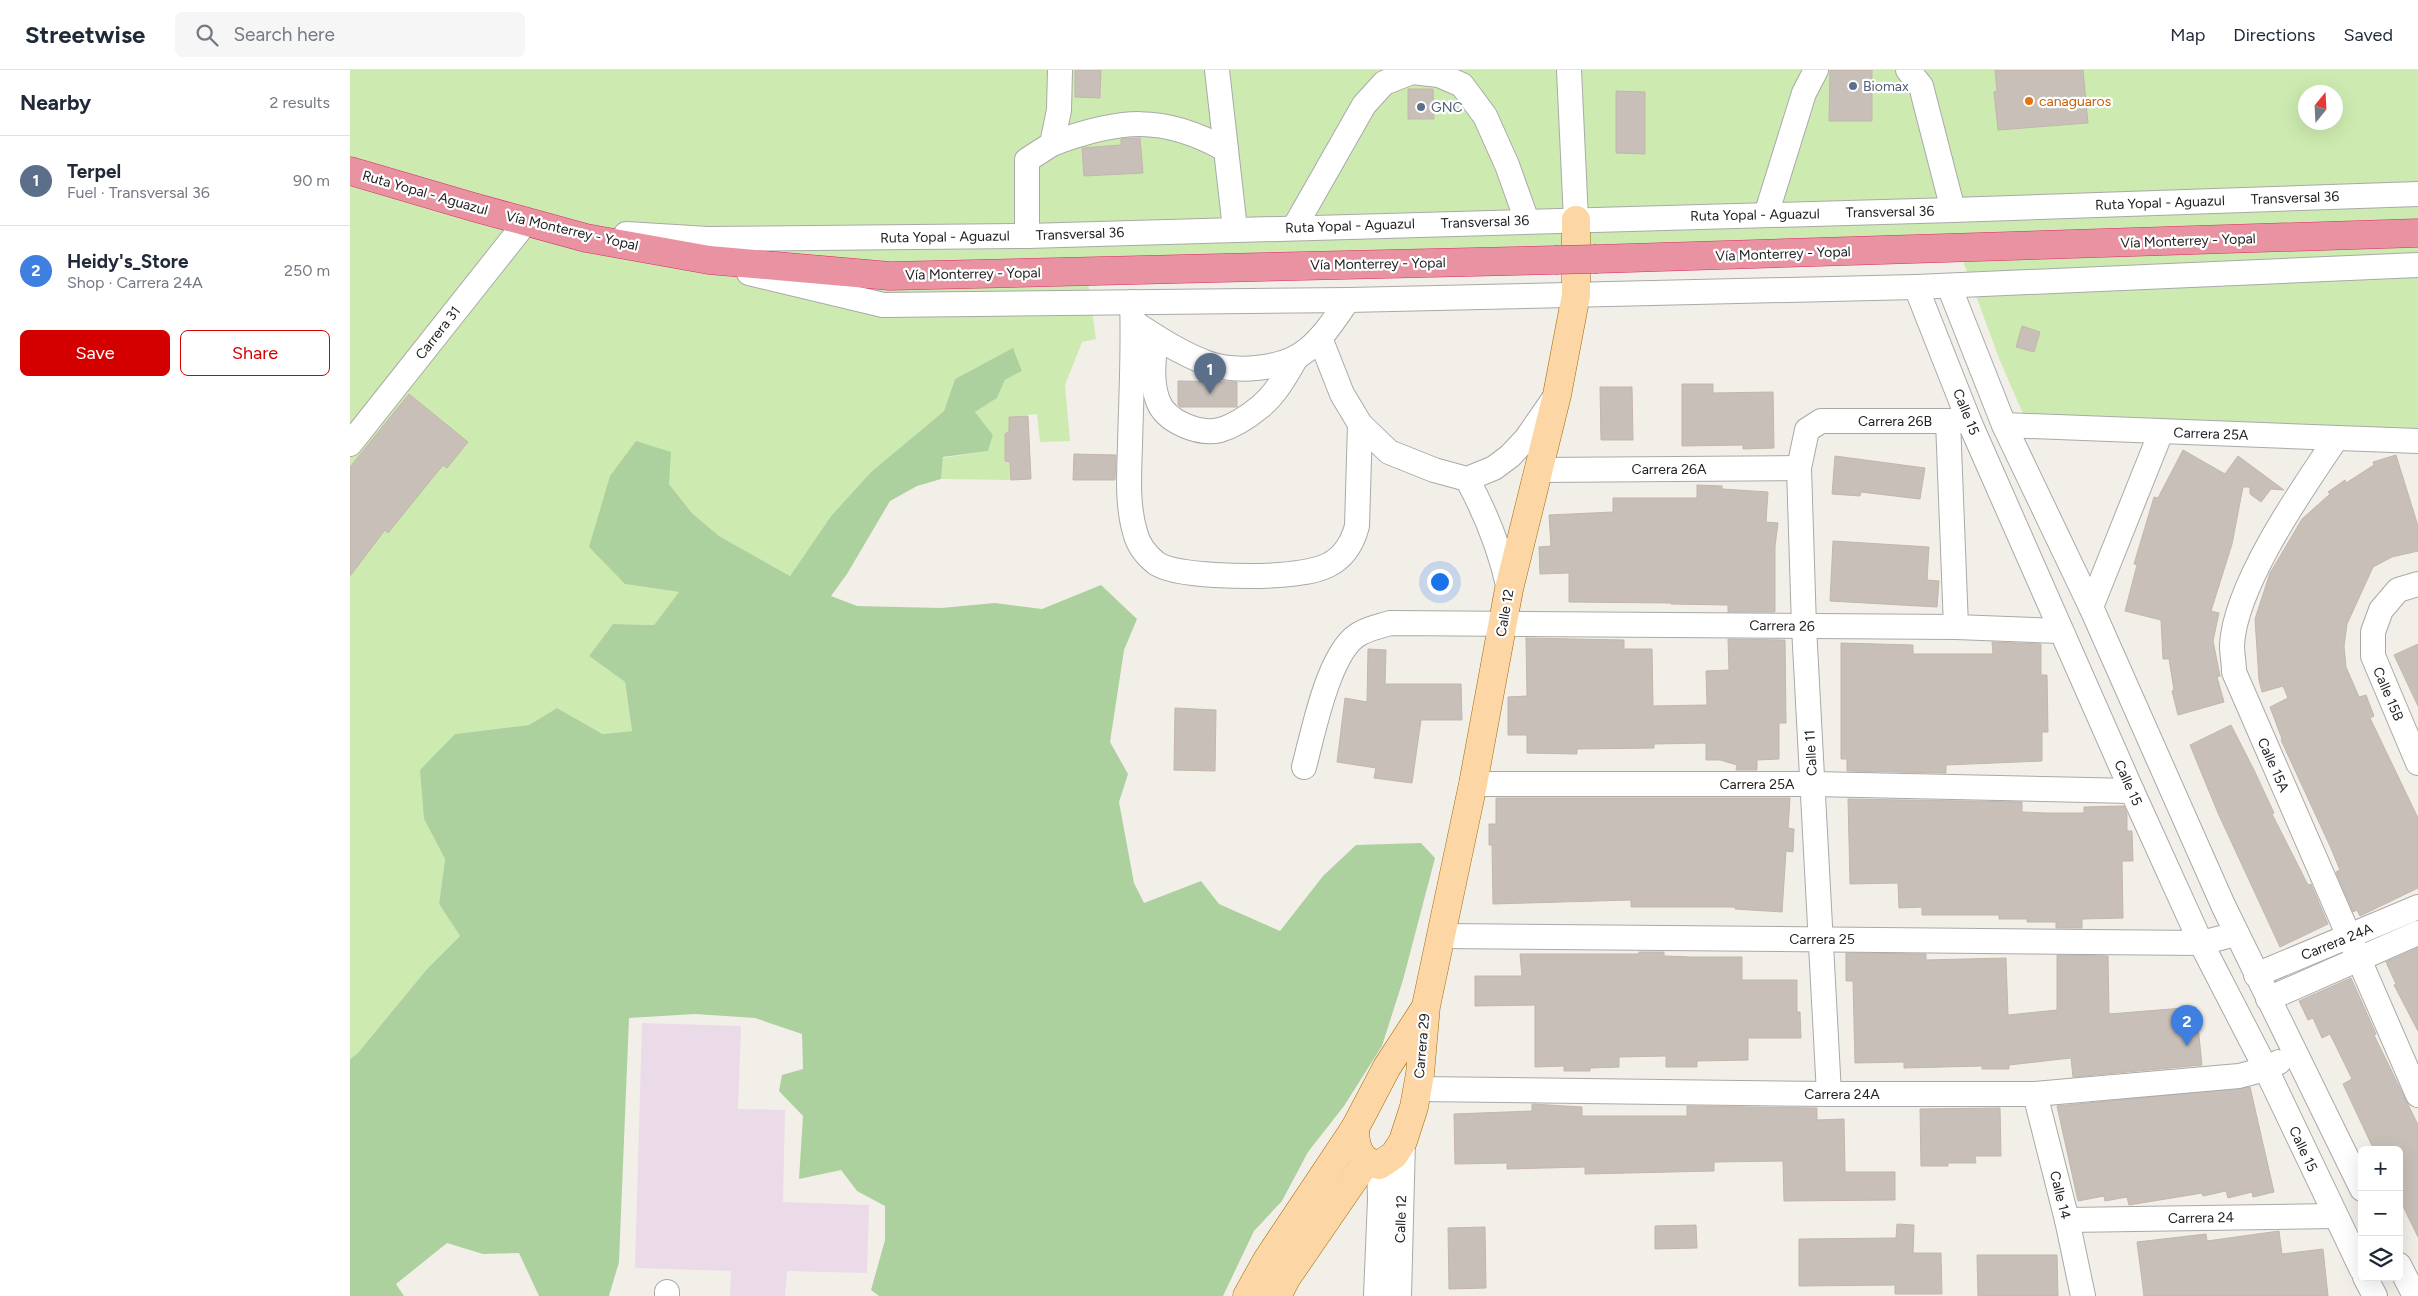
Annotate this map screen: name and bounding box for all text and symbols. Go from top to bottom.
search box [175,12,525,57]
text: Streetwise [25,20,145,49]
icon: search [193,21,221,49]
text: Search here [233,23,335,46]
text: Map [2170,24,2205,46]
text: Directions [2233,24,2315,46]
text: Saved [2343,24,2393,46]
place label: Biomax [1863,78,1909,95]
marker: Biomax [1847,80,1859,92]
north arrow [2298,85,2343,130]
text: Nearby [20,90,91,115]
text: 2 results [270,93,330,112]
place label: canaguaros [2039,93,2111,110]
marker: canaguaros [2023,95,2035,107]
place label: GNC [1431,99,1463,116]
marker: GNC [1415,101,1427,113]
text: Terpel [67,160,121,183]
street label: Ruta Yopal - Aguazul [360,167,490,219]
text: 1 [33,171,39,190]
text: 90 m [293,171,330,190]
text: Fuel · Transversal 36 [67,183,210,202]
street label: Transversal 36 [2250,188,2340,208]
street label: Ruta Yopal - Aguazul [2095,192,2225,214]
street label: Transversal 36 [1846,203,1934,221]
street label: Ruta Yopal - Aguazul [1690,205,1820,225]
street label: Vía Monterrey - Yopal [504,207,640,255]
street label: Transversal 36 [1440,212,1530,232]
street label: Ruta Yopal - Aguazul [1285,215,1415,237]
street label: Transversal 36 [1035,224,1125,244]
street label: Ruta Yopal - Aguazul [880,227,1010,247]
street label: Vía Monterrey - Yopal [2120,230,2256,252]
street label: Vía Monterrey - Yopal [1715,243,1851,265]
text: Heidy's_Store [67,250,189,273]
street label: Vía Monterrey - Yopal [1310,254,1446,274]
text: 2 [31,261,41,280]
text: 250 m [284,261,330,280]
street label: Vía Monterrey - Yopal [905,264,1041,284]
text: Shop · Carrera 24A [67,273,203,292]
street label: Carrera 31 [412,303,464,363]
button: Save [20,330,170,376]
button: Share [180,330,330,376]
pin: 1 [1194,353,1226,394]
street label: Calle 15 [1949,386,1983,438]
street label: Carrera 26B [1858,413,1932,430]
street label: Carrera 25A [2173,424,2249,444]
street label: Carrera 26A [1632,461,1707,478]
your location [1427,569,1453,595]
street label: Calle 12 [1492,588,1518,638]
street label: Carrera 26 [1749,617,1815,635]
street label: Calle 15B [2369,664,2407,724]
street label: Calle 11 [1801,730,1821,776]
street label: Calle 15A [2253,735,2293,795]
street label: Calle 15 [2110,757,2146,809]
street label: Carrera 25A [1719,776,1795,793]
street label: Carrera 24A [2299,920,2376,964]
street label: Carrera 25 [1789,931,1855,948]
pin: 2 [2171,1005,2203,1046]
street label: Carrera 29 [1411,1013,1433,1079]
street label: Carrera 24A [1804,1086,1880,1103]
street label: Calle 15 [2285,1124,2321,1174]
map controls [2358,1146,2403,1281]
button: + [2358,1146,2403,1191]
street label: Calle 14 [2046,1169,2074,1221]
button: − [2358,1191,2403,1236]
street label: Calle 12 [1392,1195,1410,1243]
street label: Carrera 24 [2168,1209,2235,1227]
button: layers [2358,1236,2403,1281]

